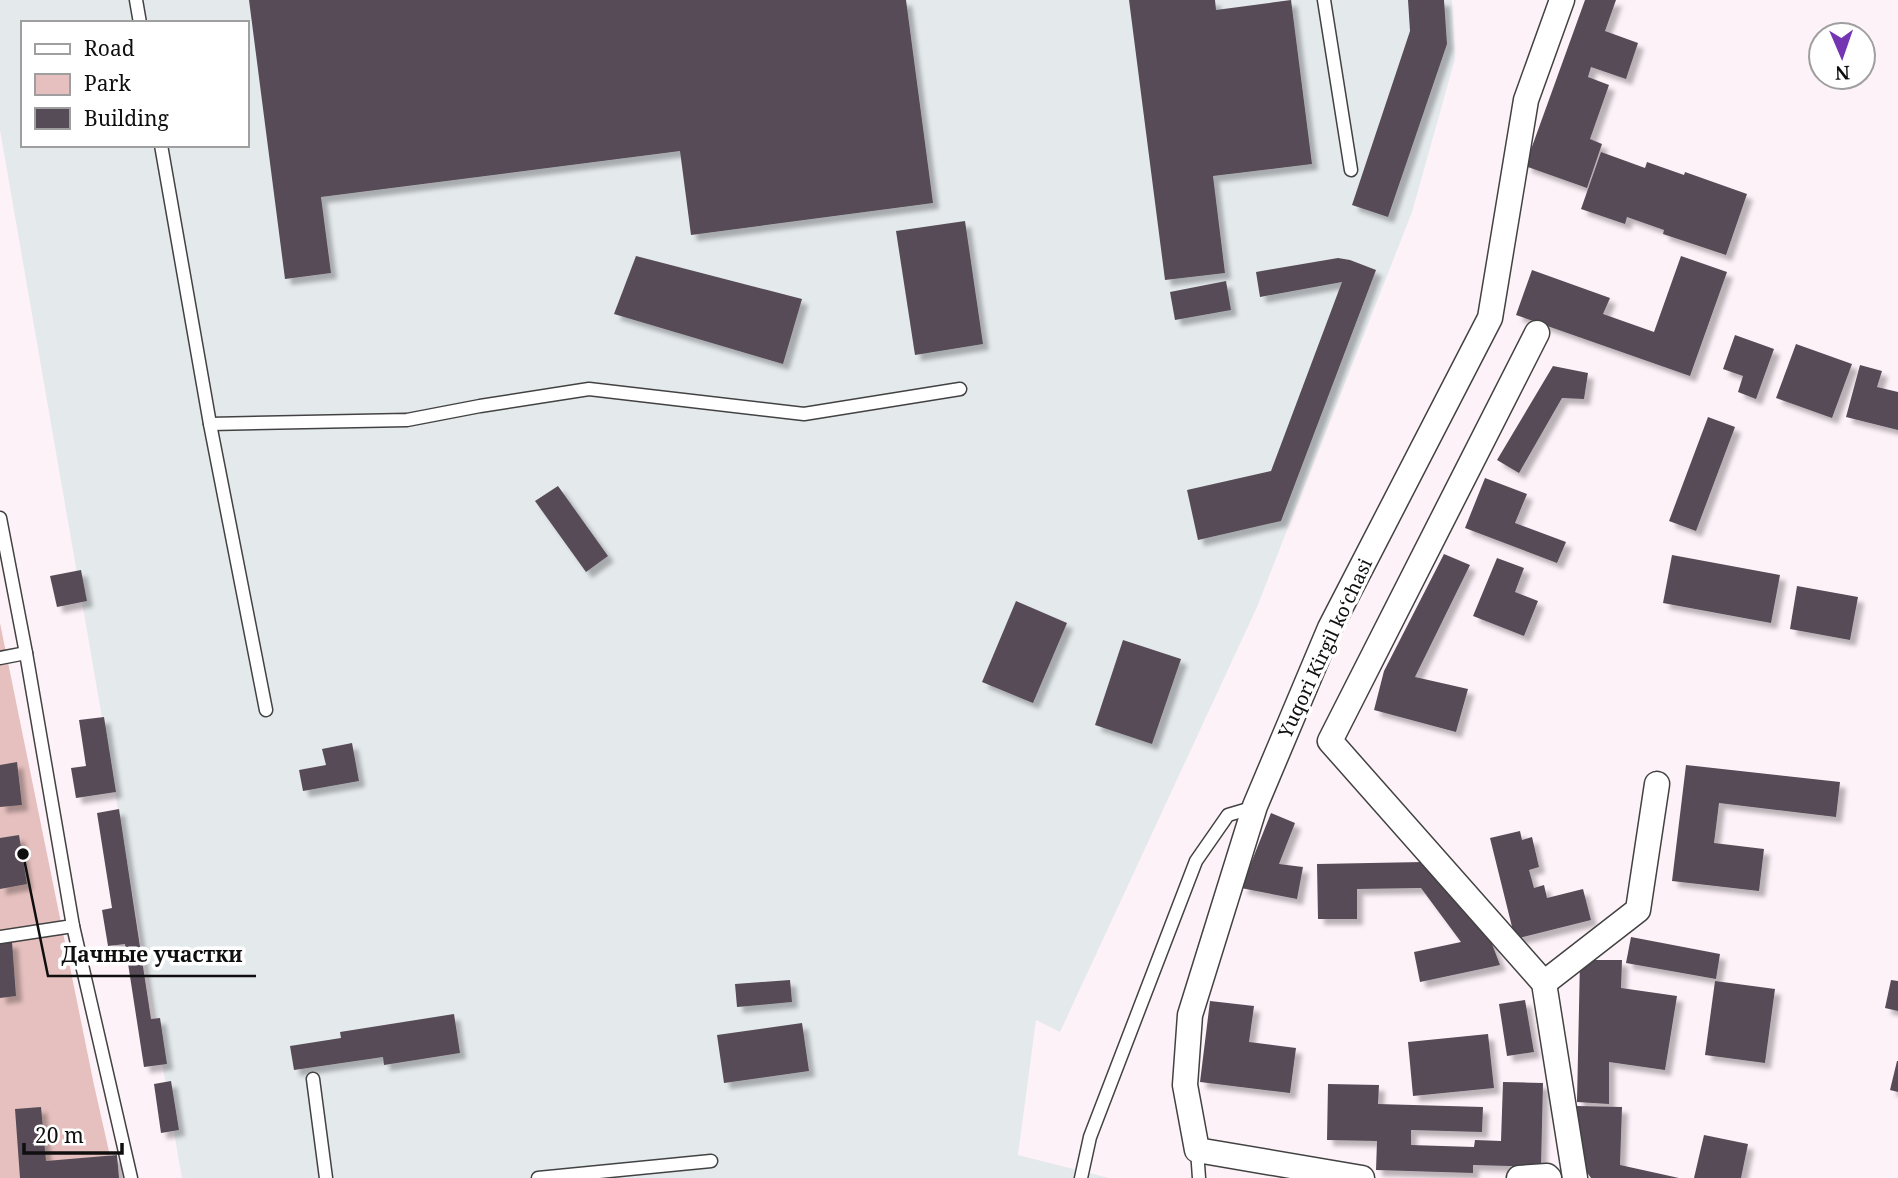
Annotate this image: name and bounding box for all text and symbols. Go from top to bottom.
legend [21,21,248,147]
north arrow [1807,21,1877,91]
text: Road [84,34,135,62]
text: N [1835,60,1851,86]
text: Park [84,69,131,97]
text: Building [84,104,169,132]
street label: Yuqori Kirgil koʻchasi [1272,554,1378,743]
callout: Дачные участки [48,934,256,976]
text: Дачные участки [62,940,242,968]
scale bar [24,1112,122,1156]
text: 20 m [35,1121,84,1149]

